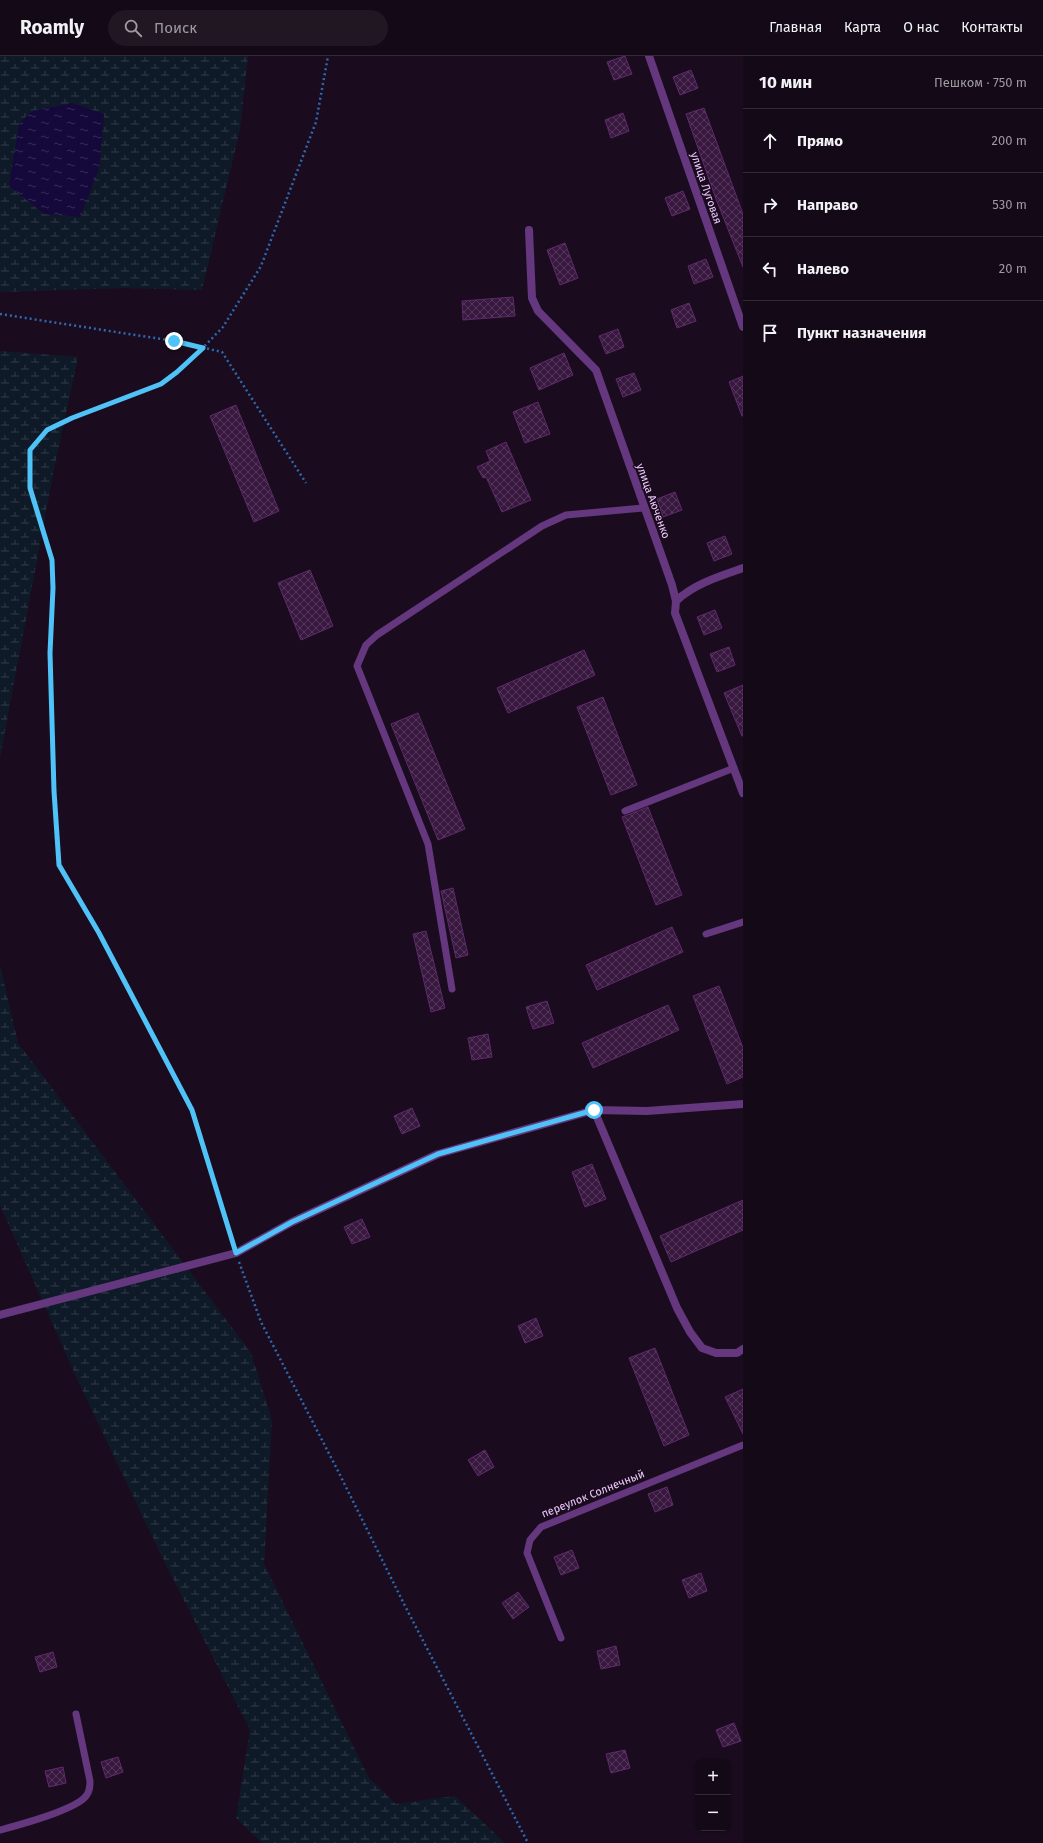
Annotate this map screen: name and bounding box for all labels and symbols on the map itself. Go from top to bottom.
street label: улица Луговая [688,150,724,226]
route end [165,332,183,350]
street label: улица Аюченко [633,462,673,540]
route start [585,1101,603,1119]
street label: переулок Солнечный [540,1467,646,1521]

